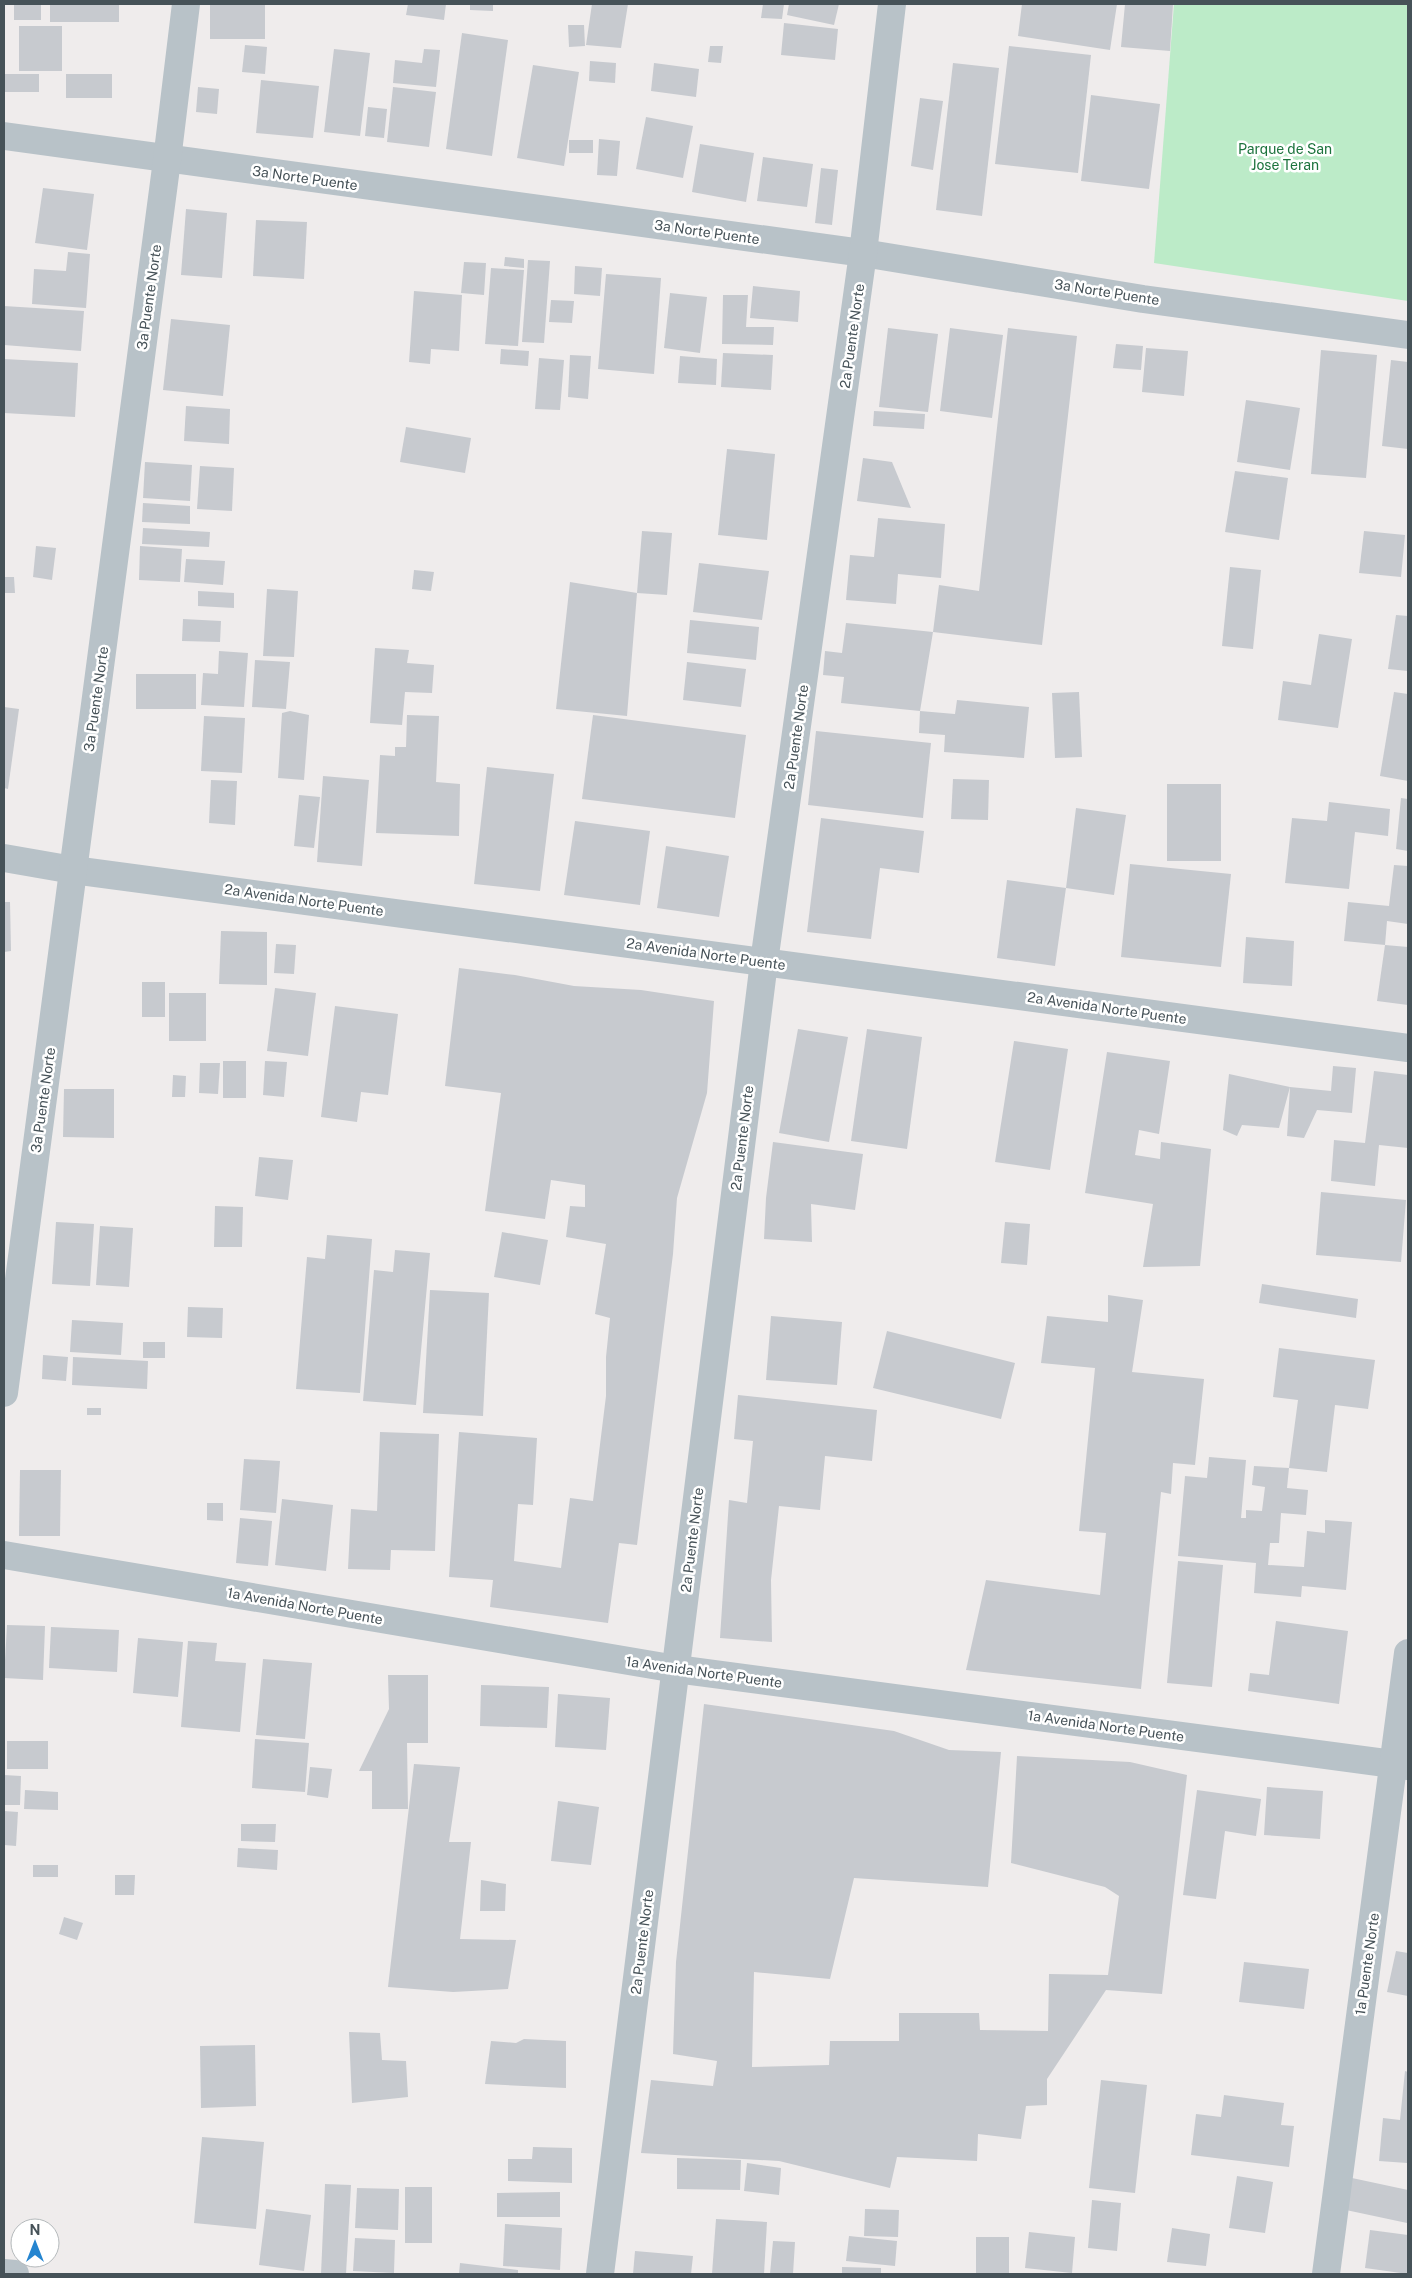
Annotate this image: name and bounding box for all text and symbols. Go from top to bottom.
park label: Parque de San Jose Teran [1238,141,1332,173]
street label: 3a Norte Puente [251,163,359,193]
street label: 3a Norte Puente [653,217,761,247]
street label: 3a Puente Norte [134,243,164,351]
street label: 3a Norte Puente [1053,276,1161,308]
street label: 2a Puente Norte [837,283,867,389]
street label: 3a Puente Norte [81,645,111,753]
street label: 2a Puente Norte [781,684,811,790]
street label: 2a Avenida Norte Puente [223,881,385,919]
street label: 2a Avenida Norte Puente [625,935,787,973]
street label: 2a Avenida Norte Puente [1026,989,1188,1027]
street label: 3a Puente Norte [28,1046,58,1154]
street label: 2a Puente Norte [728,1085,756,1191]
street label: 2a Puente Norte [678,1487,706,1593]
street label: 1a Avenida Norte Puente [226,1584,384,1628]
street label: 1a Avenida Norte Puente [625,1653,783,1691]
street label: 1a Avenida Norte Puente [1027,1707,1185,1745]
street label: 2a Puente Norte [628,1889,656,1995]
street label: 1a Puente Norte [1352,1912,1382,2016]
north arrow [10,2218,60,2268]
text: N [30,2222,40,2238]

